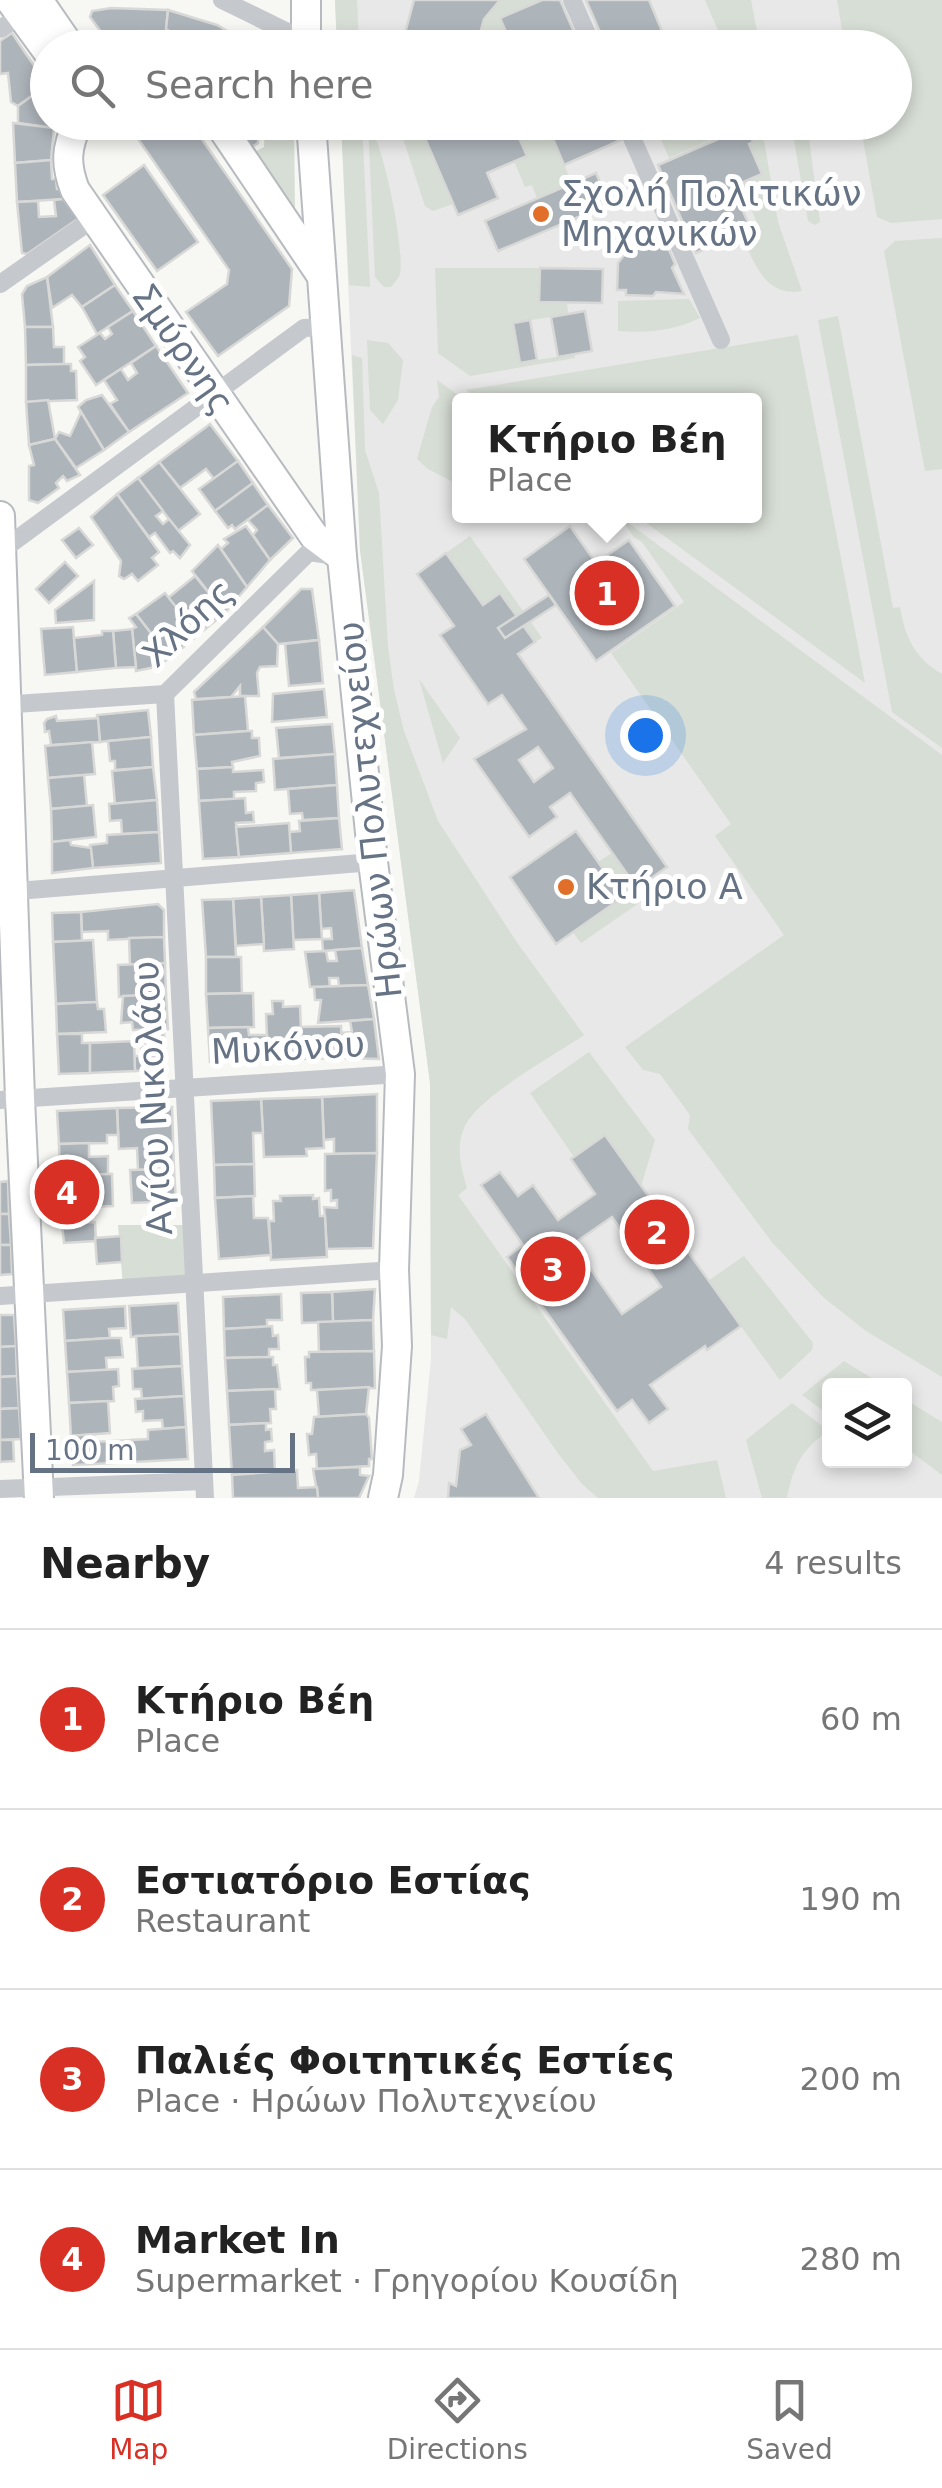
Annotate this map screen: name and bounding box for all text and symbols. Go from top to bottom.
search box [30,30,912,140]
icon: search [65,58,120,113]
text: Search here [145,63,373,107]
place label: Σχολή Πολιτικών Μηχανικών [561,174,861,254]
marker: Σχολή Πολιτικών Μηχανικών [530,203,552,225]
street label: Σμύρνης [124,276,242,422]
popup [452,393,762,523]
text: Κτήριο Βέη [487,417,727,461]
text: Place [487,461,572,499]
pin: 1 [574,556,640,630]
street label: Χλόης [135,571,241,675]
street label: Ηρώων Πολυτεχνείου [330,620,410,1000]
your location [620,710,671,761]
place label: Κτήριο Α [586,867,743,907]
marker: Κτήριο Α [555,876,577,898]
street label: Αγίου Νικολάου [126,960,180,1236]
street label: Μυκόνου [210,1024,366,1072]
pin: 4 [34,1154,100,1230]
pin: 2 [624,1194,690,1270]
pin: 3 [520,1232,586,1306]
map controls [822,1378,912,1468]
button: layers [822,1378,912,1468]
scale bar [30,1428,295,1472]
text: 100 m [45,1434,135,1467]
text: Nearby [40,1539,210,1588]
text: 4 results [764,1544,902,1582]
text: Κτήριο Βέη [135,1678,374,1722]
text: 1 [61,1700,84,1738]
text: 60 m [820,1700,902,1738]
text: Place [135,1722,220,1760]
text: Εστιατόριο Εστίας [135,1858,531,1902]
text: 2 [61,1880,84,1918]
text: 190 m [800,1880,902,1918]
text: Restaurant [135,1902,310,1940]
text: Παλιές Φοιτητικές Εστίες [135,2038,674,2082]
text: 3 [61,2060,84,2098]
text: 200 m [800,2060,902,2098]
text: Place · Ηρώων Πολυτεχνείου [135,2082,597,2120]
text: Market In [135,2218,340,2262]
text: 4 [61,2240,84,2278]
text: 280 m [800,2240,902,2278]
text: Supermarket · Γρηγορίου Κουσίδη [135,2262,679,2300]
tab: Map [109,2373,168,2466]
tab: Directions [387,2373,528,2466]
tab: Saved [746,2373,833,2466]

